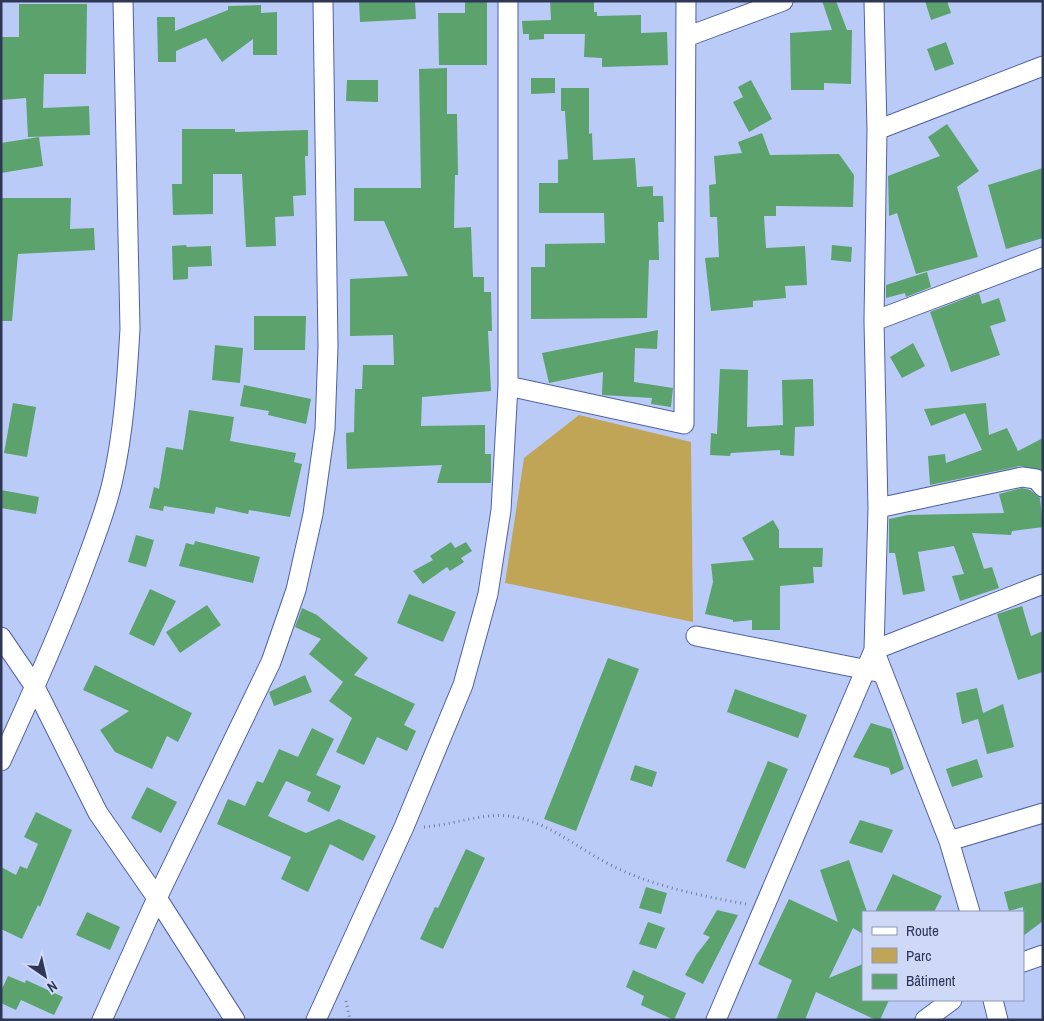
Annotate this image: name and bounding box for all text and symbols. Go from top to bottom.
legend [862,911,1024,1001]
text: Route [906,920,939,941]
text: Parc [906,945,931,966]
north arrow [20,951,70,1001]
text: Bâtiment [906,970,956,991]
text: N [44,977,61,997]

